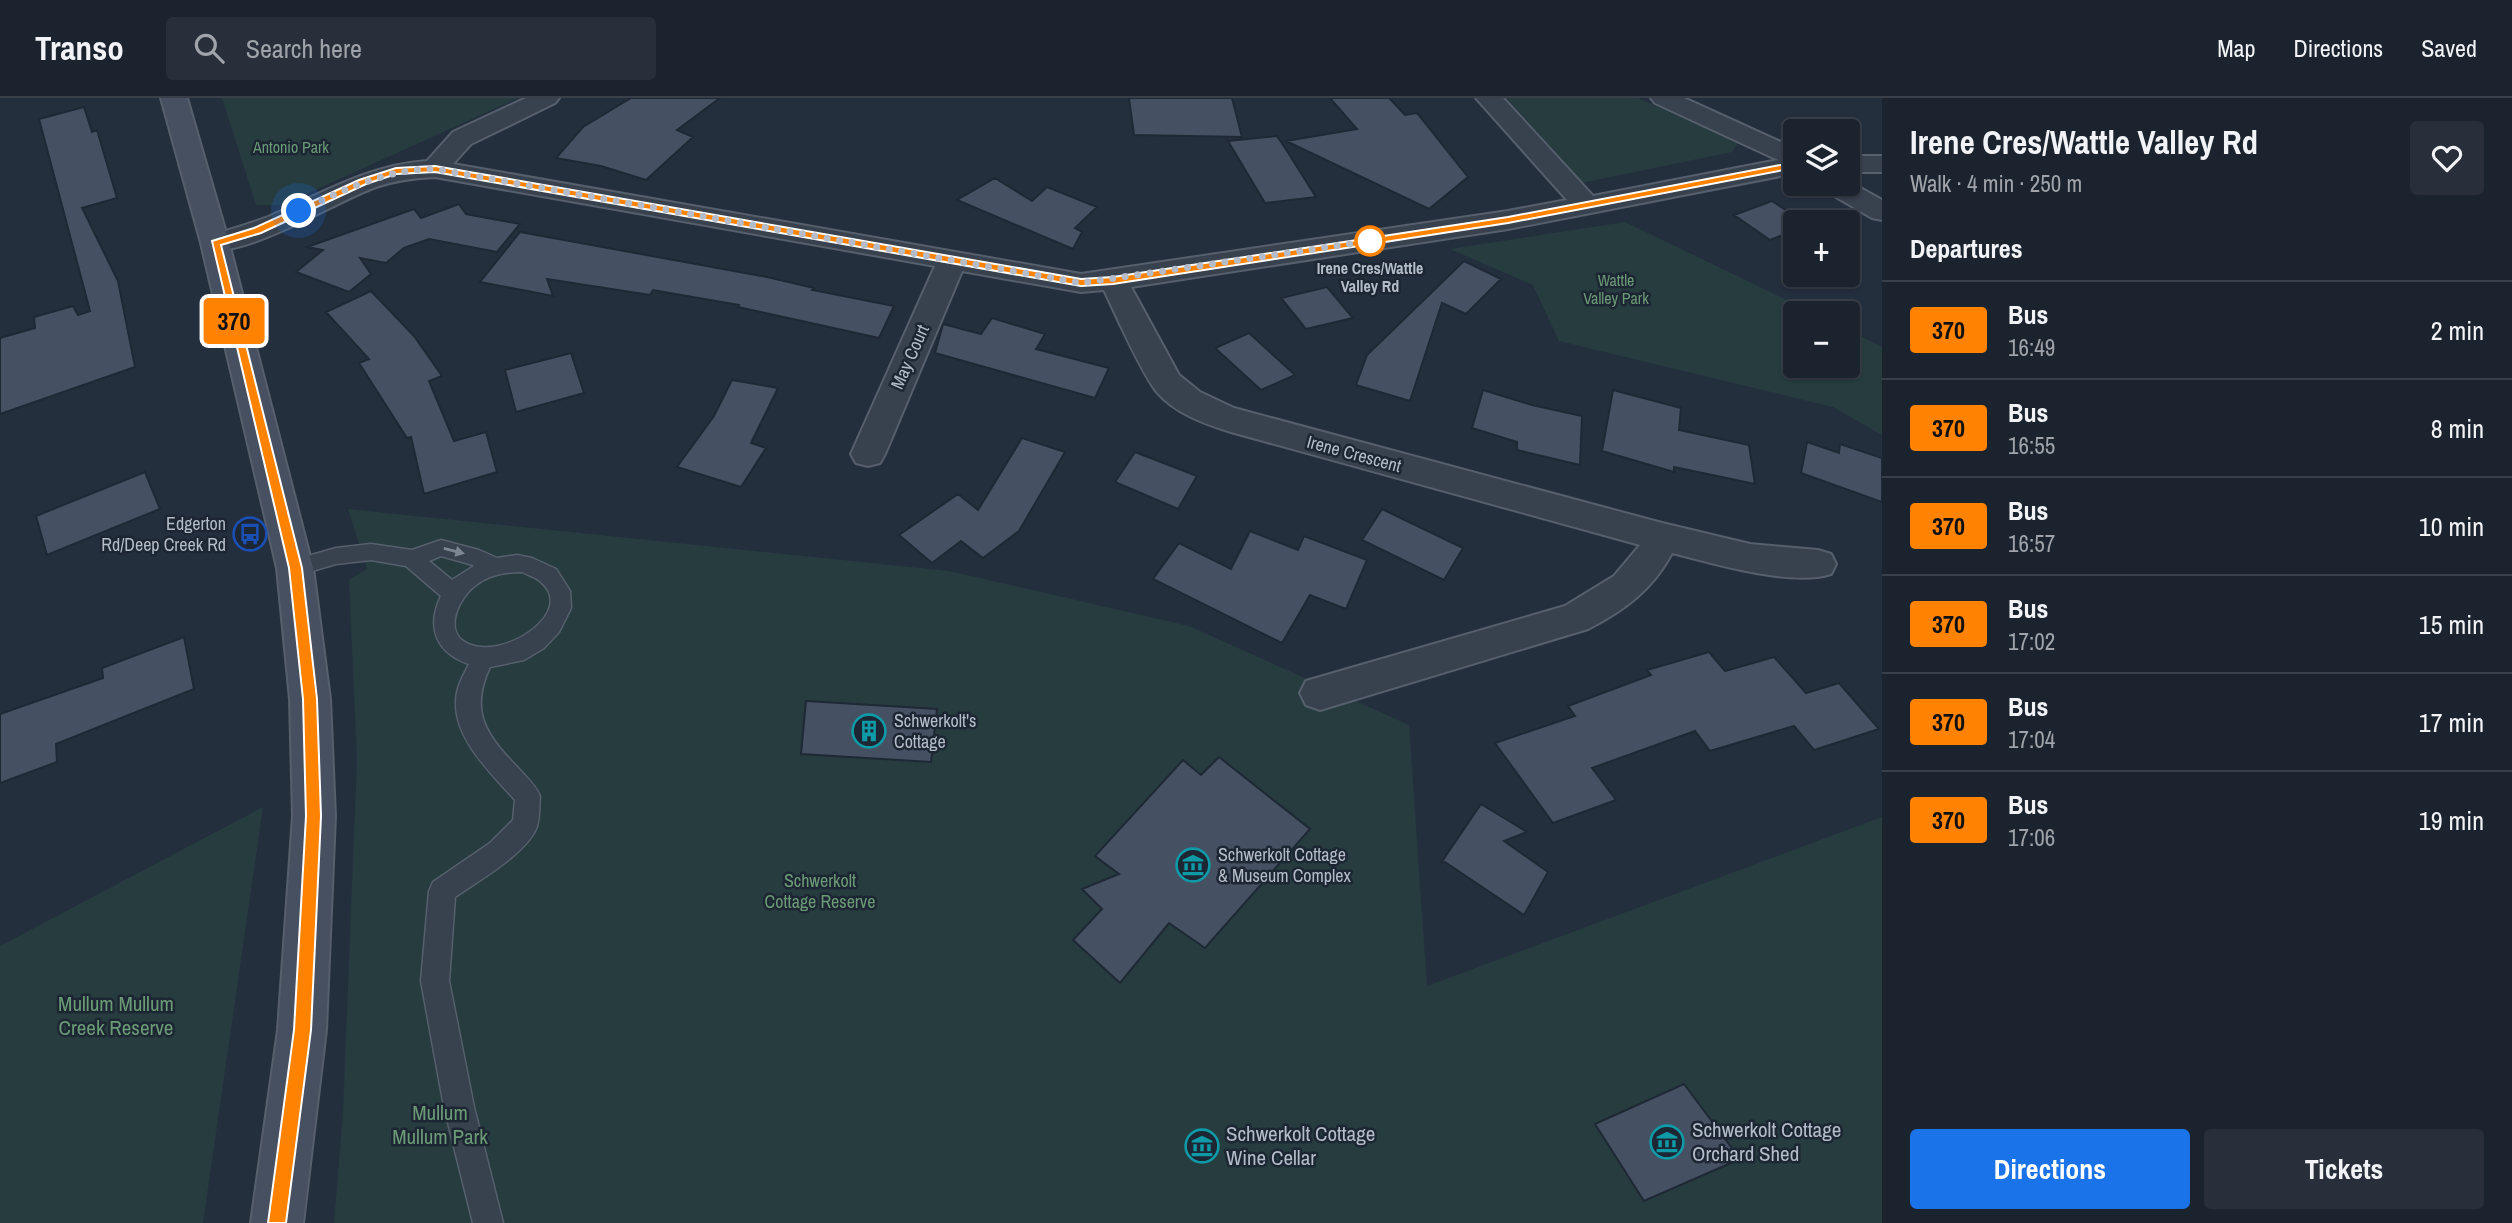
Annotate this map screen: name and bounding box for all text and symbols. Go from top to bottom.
search box [166,17,656,80]
text: Transo [35,26,124,70]
icon: search [190,29,228,67]
text: Search here [246,31,362,66]
text: Map [2217,32,2255,64]
text: Directions [2293,32,2383,64]
text: Saved [2421,32,2477,64]
map controls [1783,119,1860,378]
button: layers [1783,119,1860,196]
text: Irene Cres/Wattle Valley Rd [1910,120,2258,164]
button: heart [2410,121,2484,195]
park label: Antonio Park [252,136,329,158]
text: Walk · 4 min · 250 m [1910,168,2082,199]
your location [281,193,316,228]
button: + [1783,210,1860,287]
marker: Irene Cres/Wattle Valley Rd [1355,226,1385,256]
text: Departures [1910,231,2023,266]
place label: Irene Cres/Wattle Valley Rd [1317,257,1423,297]
park label: Wattle Valley Park [1583,269,1649,309]
text: Bus [2008,297,2048,332]
line badge: 370 [194,298,274,344]
button: − [1783,301,1860,378]
text: 370 [218,305,250,337]
text: 2 min [2431,313,2484,348]
text: 370 [1932,314,1965,346]
street label: May Court [884,321,935,393]
text: 16:49 [2008,332,2055,363]
text: Bus [2008,395,2048,430]
text: 8 min [2431,411,2484,446]
text: 370 [1932,412,1965,444]
street label: Irene Crescent [1304,429,1404,478]
text: 16:55 [2008,430,2055,461]
text: Bus [2008,493,2048,528]
text: 10 min [2419,509,2484,544]
text: 370 [1932,510,1965,542]
place label: Edgerton Rd/Deep Creek Rd [101,511,226,557]
bus stop icon: Edgerton Rd/Deep Creek Rd [231,515,269,553]
text: 16:57 [2008,528,2055,559]
one-way arrow [443,546,465,557]
text: Bus [2008,591,2048,626]
text: 15 min [2419,607,2484,642]
text: 370 [1932,608,1965,640]
text: 17:02 [2008,626,2055,657]
text: Bus [2008,689,2048,724]
text: 17 min [2419,705,2484,740]
text: 370 [1932,706,1965,738]
place label: Schwerkolt's Cottage [894,708,976,754]
building icon: Schwerkolt's Cottage [850,712,888,750]
text: 17:04 [2008,724,2055,755]
text: Bus [2008,787,2048,822]
text: 19 min [2419,803,2484,838]
text: 370 [1932,804,1965,836]
text: 17:06 [2008,822,2055,853]
place label: Schwerkolt Cottage & Museum Complex [1218,842,1351,888]
museum icon: Schwerkolt Cottage & Museum Complex [1174,846,1212,884]
park label: Schwerkolt Cottage Reserve [765,868,875,914]
park label: Mullum Mullum Creek Reserve [58,989,174,1042]
park label: Mullum Mullum Park [392,1098,488,1151]
place label: Schwerkolt Cottage Orchard Shed [1692,1115,1841,1168]
place label: Schwerkolt Cottage Wine Cellar [1226,1119,1375,1172]
museum icon: Schwerkolt Cottage Orchard Shed [1648,1123,1686,1161]
museum icon: Schwerkolt Cottage Wine Cellar [1183,1127,1221,1165]
button: Directions [1910,1129,2190,1209]
button: Tickets [2204,1129,2484,1209]

